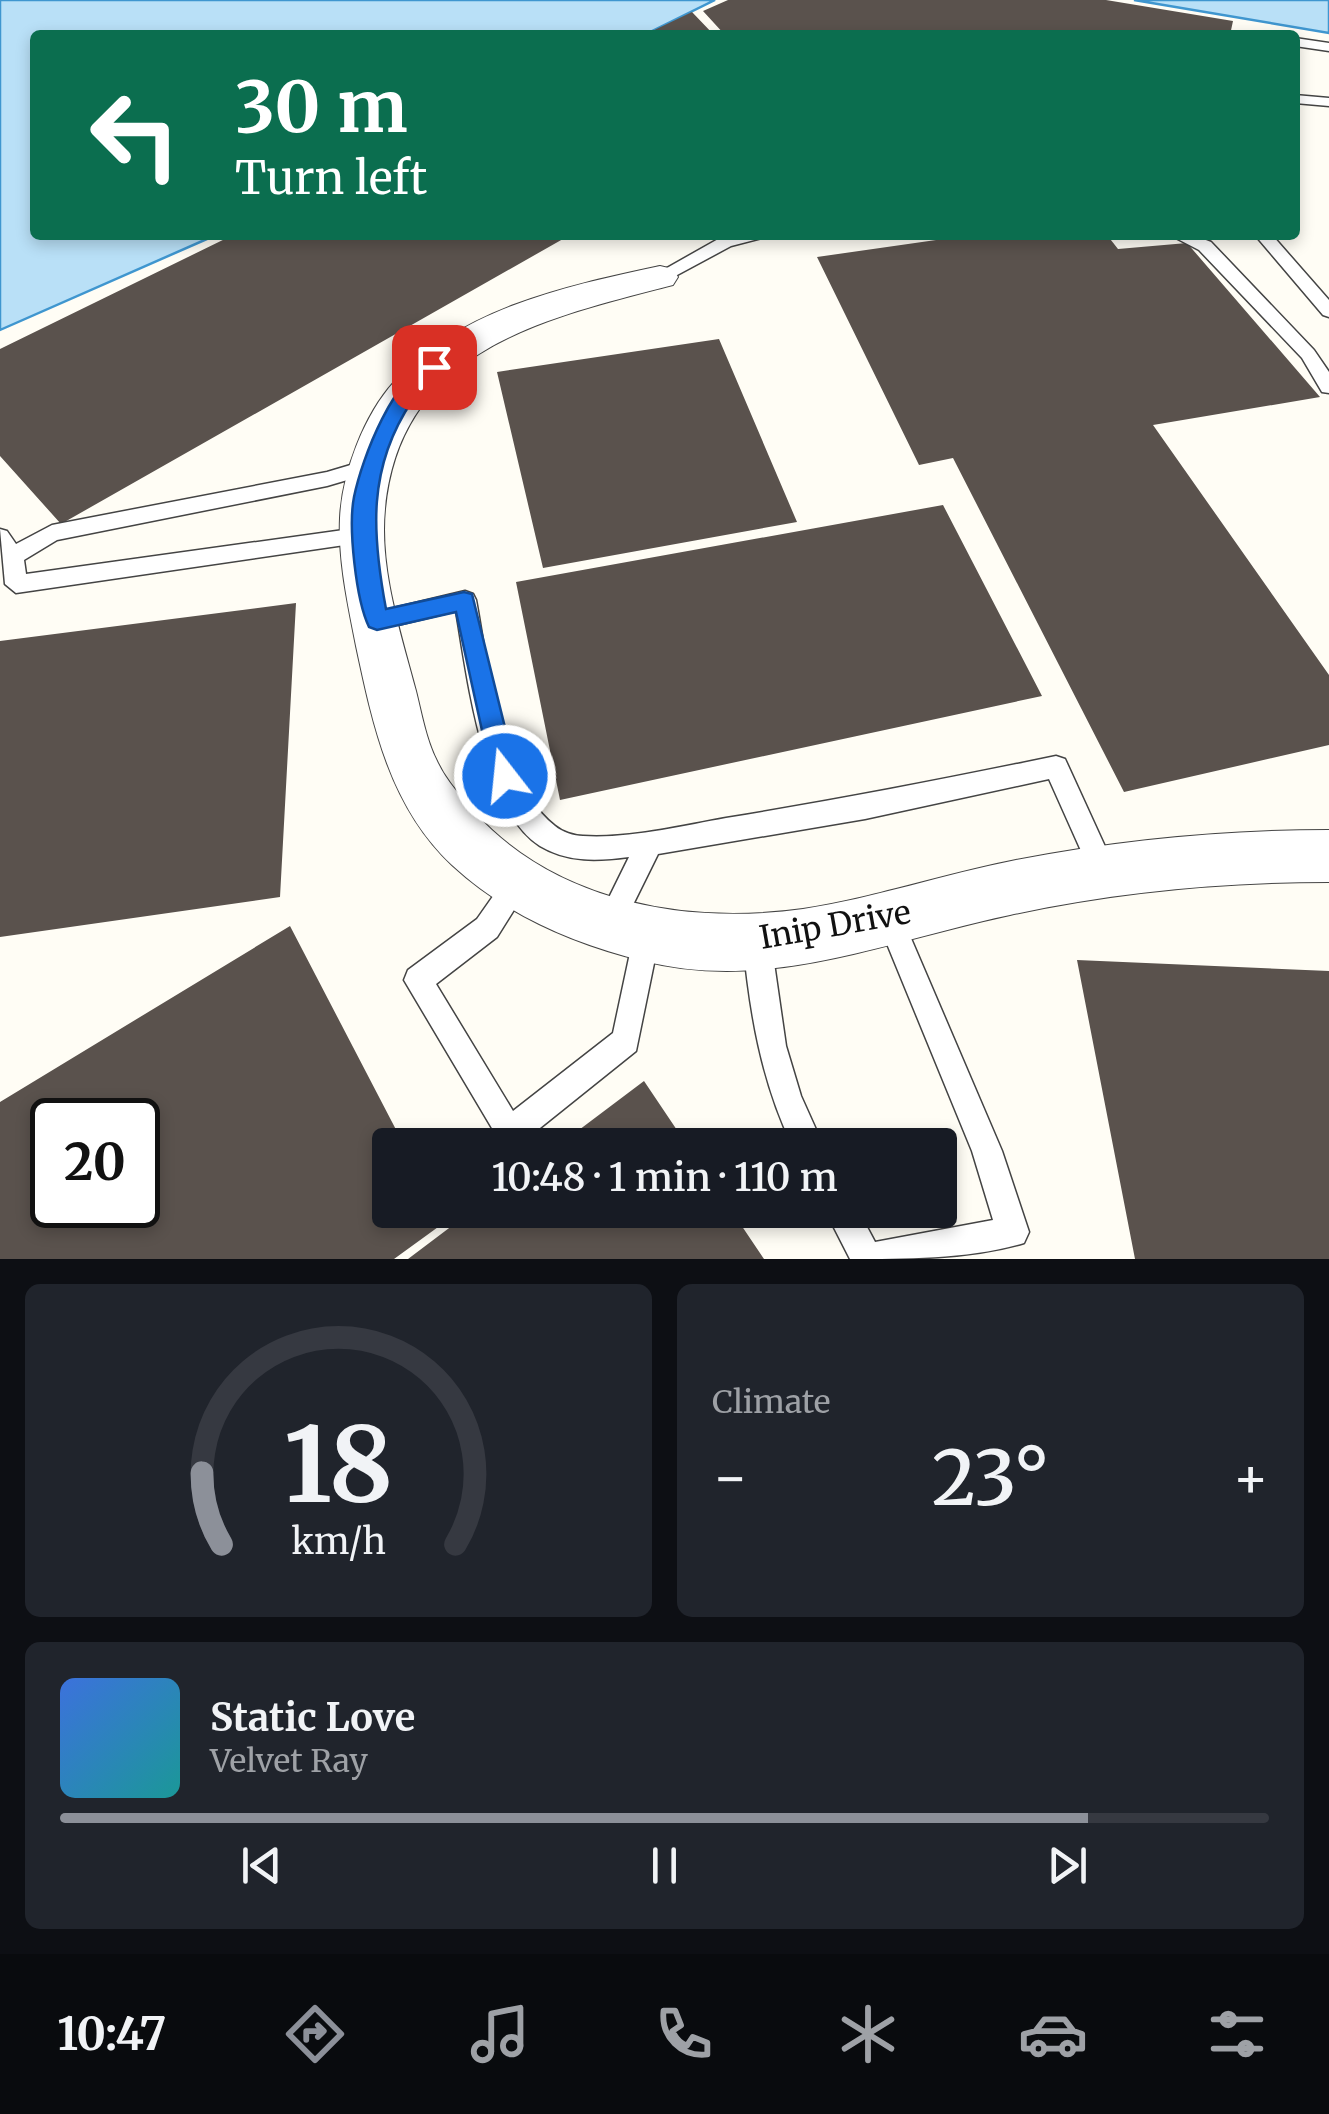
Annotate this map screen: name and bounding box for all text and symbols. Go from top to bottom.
text: 30 m [235,63,408,151]
icon: left [70,70,200,200]
text: Turn left [235,150,427,206]
pin [392,325,477,410]
icon: arrive [407,340,462,395]
position arrow [453,724,557,828]
street label: Inip Drive [756,892,914,958]
speed limit sign: 20 [30,1098,160,1228]
text: 10:48 · 1 min · 110 m [491,1154,838,1201]
text: Climate [712,1382,830,1422]
text: 18 [284,1400,393,1530]
text: 23° [932,1431,1049,1525]
text: − [712,1443,749,1512]
text: + [1232,1443,1269,1512]
text: km/h [291,1519,386,1564]
text: Static Love [210,1694,415,1741]
text: Velvet Ray [210,1741,368,1781]
icon: previous [234,1838,289,1893]
icon: pause [637,1838,692,1893]
icon: next [1040,1838,1095,1893]
icon: directions [280,1999,350,2069]
icon: music [465,1999,535,2069]
icon: phone [649,1999,719,2069]
icon: climate [833,1999,903,2069]
icon: car [1018,1999,1088,2069]
icon: filters [1202,1999,1272,2069]
text: 10:47 [57,2006,166,2062]

